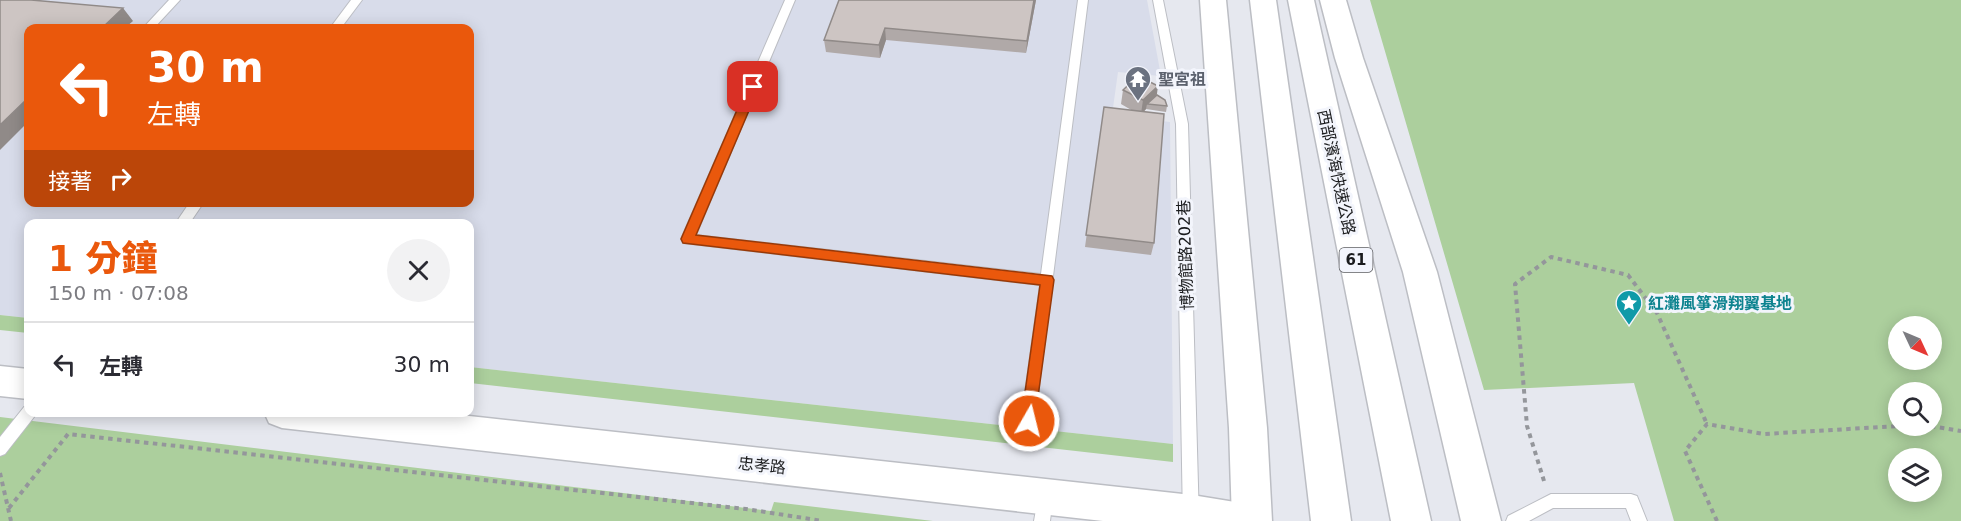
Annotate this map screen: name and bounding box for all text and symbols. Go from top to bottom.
text: 30 m [147,43,264,92]
icon: left [48,48,126,126]
pin [727,61,778,112]
temple icon: 聖宮祖 [1123,64,1153,102]
icon: arrive [736,70,769,103]
place label: 聖宮祖 [1158,70,1206,89]
text: 左轉 [147,99,201,130]
street label: 西部濱海快速公路 [1314,108,1359,237]
icon: right [104,162,137,195]
text: 接著 [48,169,92,194]
street label: 博物館路202巷 [1174,199,1197,311]
text: 1 分鐘 [48,238,158,279]
button: close [387,239,450,302]
road number: 61 [1340,248,1372,272]
text: 150 m · 07:08 [48,281,189,305]
place icon: 紅灘風箏滑翔翼基地 [1614,288,1644,326]
place label: 紅灘風箏滑翔翼基地 [1648,294,1792,313]
north arrow [1888,316,1942,370]
map controls [1888,316,1942,502]
icon: left [48,348,81,381]
text: 30 m [394,352,450,377]
text: 左轉 [99,354,143,379]
button: search [1888,382,1942,436]
position arrow [997,389,1061,453]
button: layers [1888,448,1942,502]
street label: 忠孝路 [737,454,787,477]

